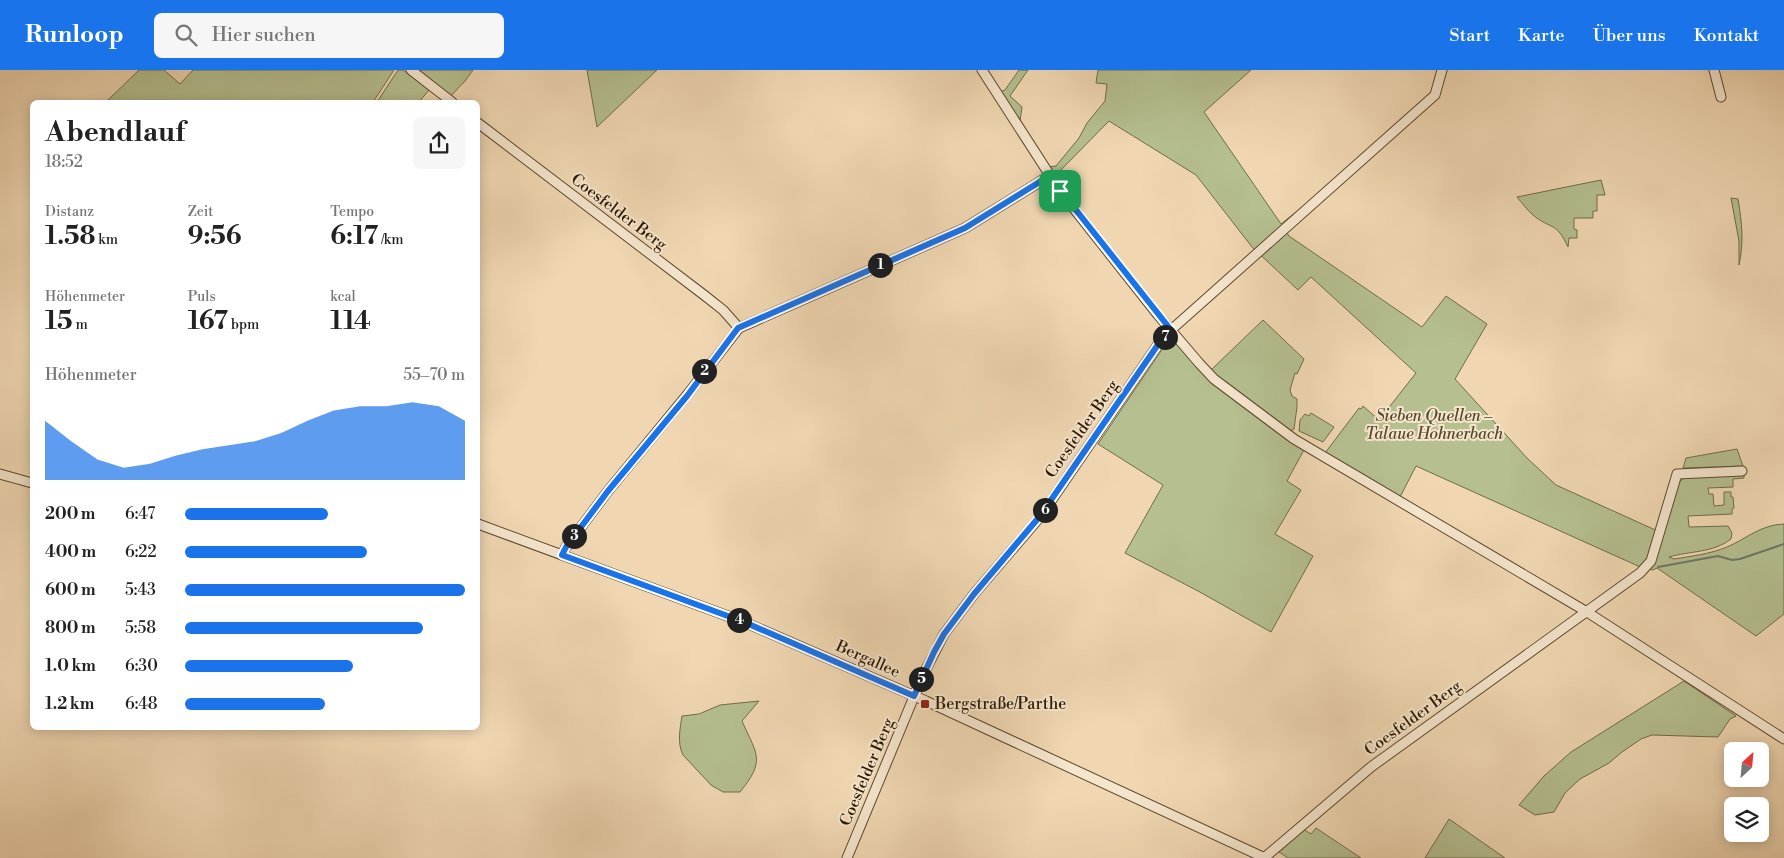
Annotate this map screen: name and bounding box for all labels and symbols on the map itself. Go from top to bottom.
street label: Coesfelder Berg [567,169,672,255]
pin [1039,170,1081,212]
pin: 1 [868,252,892,278]
pin: 7 [1152,324,1178,350]
pin: 2 [692,358,716,384]
street label: Coesfelder Berg [1041,376,1124,482]
park label: Sieben Quellen – Talaue Hohnerbach [1365,406,1503,444]
pin: 6 [1032,498,1058,522]
pin: 3 [562,524,586,548]
pin: 4 [726,608,752,632]
street label: Bergallee [832,636,903,682]
pin: 5 [908,666,934,692]
street label: Coesfelder Berg [1361,676,1466,760]
place label: Bergstraße/Parthe [934,694,1066,714]
marker: Bergstraße/Parthe [919,698,931,710]
street label: Coesfelder Berg [835,714,899,829]
north arrow [1724,742,1769,788]

